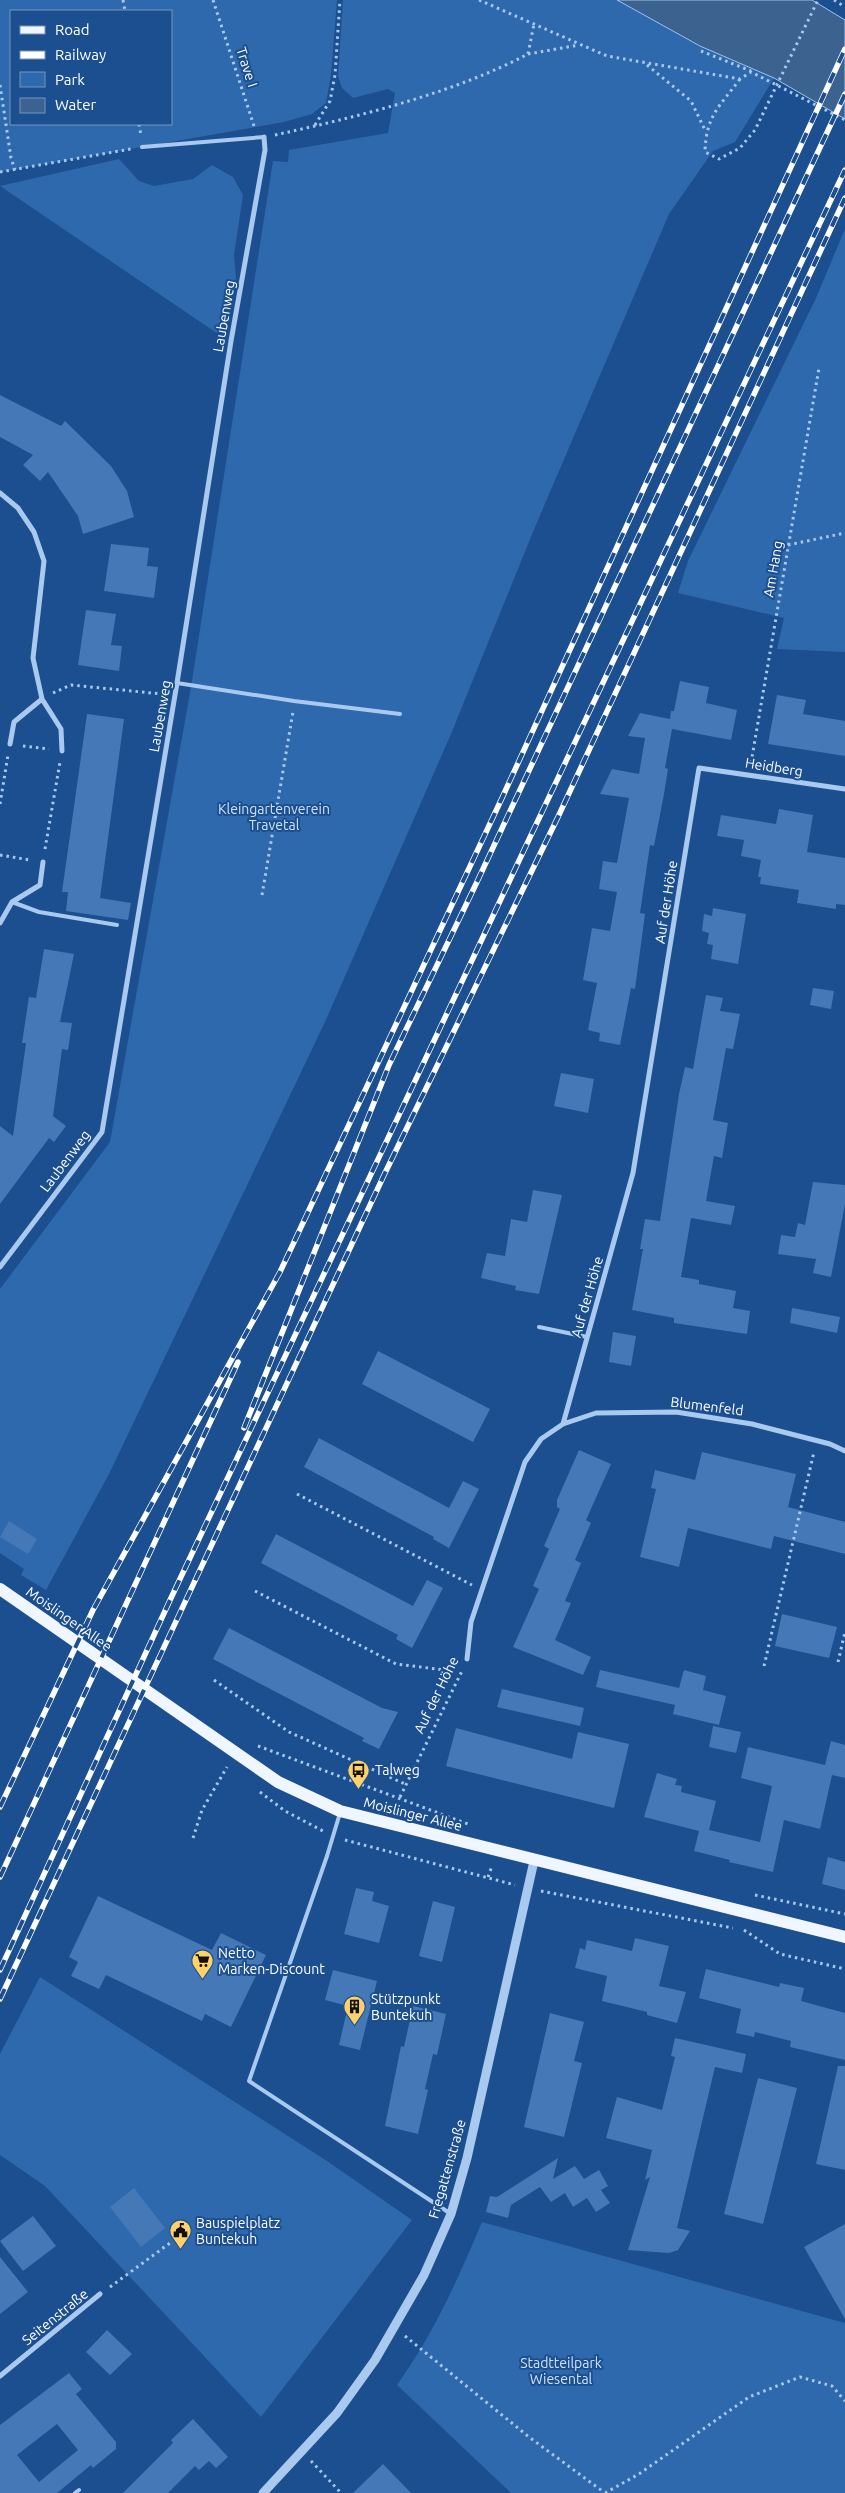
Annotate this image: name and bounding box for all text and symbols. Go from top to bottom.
legend [10,10,172,125]
text: Road [55,21,90,38]
street label: Trave I [233,45,261,89]
text: Railway [55,46,106,63]
text: Park [55,71,85,88]
text: Water [55,96,96,113]
street label: Laubenweg [210,279,238,353]
street label: Am Hang [760,539,786,599]
street label: Laubenweg [146,679,174,753]
street label: Heidberg [744,755,804,779]
park label: Kleingartenverein Travetal [218,801,330,833]
street label: Auf der Höhe [652,859,680,945]
street label: Laubenweg [37,1127,93,1195]
street label: Auf der Höhe [568,1255,606,1339]
street label: Blumenfeld [670,1394,744,1418]
street label: Moislinger Allee [23,1583,115,1655]
street label: Auf der Höhe [410,1654,462,1736]
bus stop icon: Talweg [347,1758,371,1789]
place label: Talweg [375,1762,420,1778]
street label: Moislinger Allee [362,1794,464,1834]
place label: Netto Marken-Discount [218,1945,325,1977]
supermarket icon: Netto Marken-Discount [190,1949,214,1980]
place label: Stützpunkt Buntekuh [371,1991,441,2023]
building icon: Stützpunkt Buntekuh [343,1995,367,2026]
street label: Fregattenstraße [425,2118,469,2220]
place label: Bauspielplatz Buntekuh [196,2215,280,2247]
public building icon: Bauspielplatz Buntekuh [168,2219,192,2250]
street label: Seitenstraße [19,2286,91,2348]
park label: Stadtteilpark Wiesental [520,2355,602,2387]

